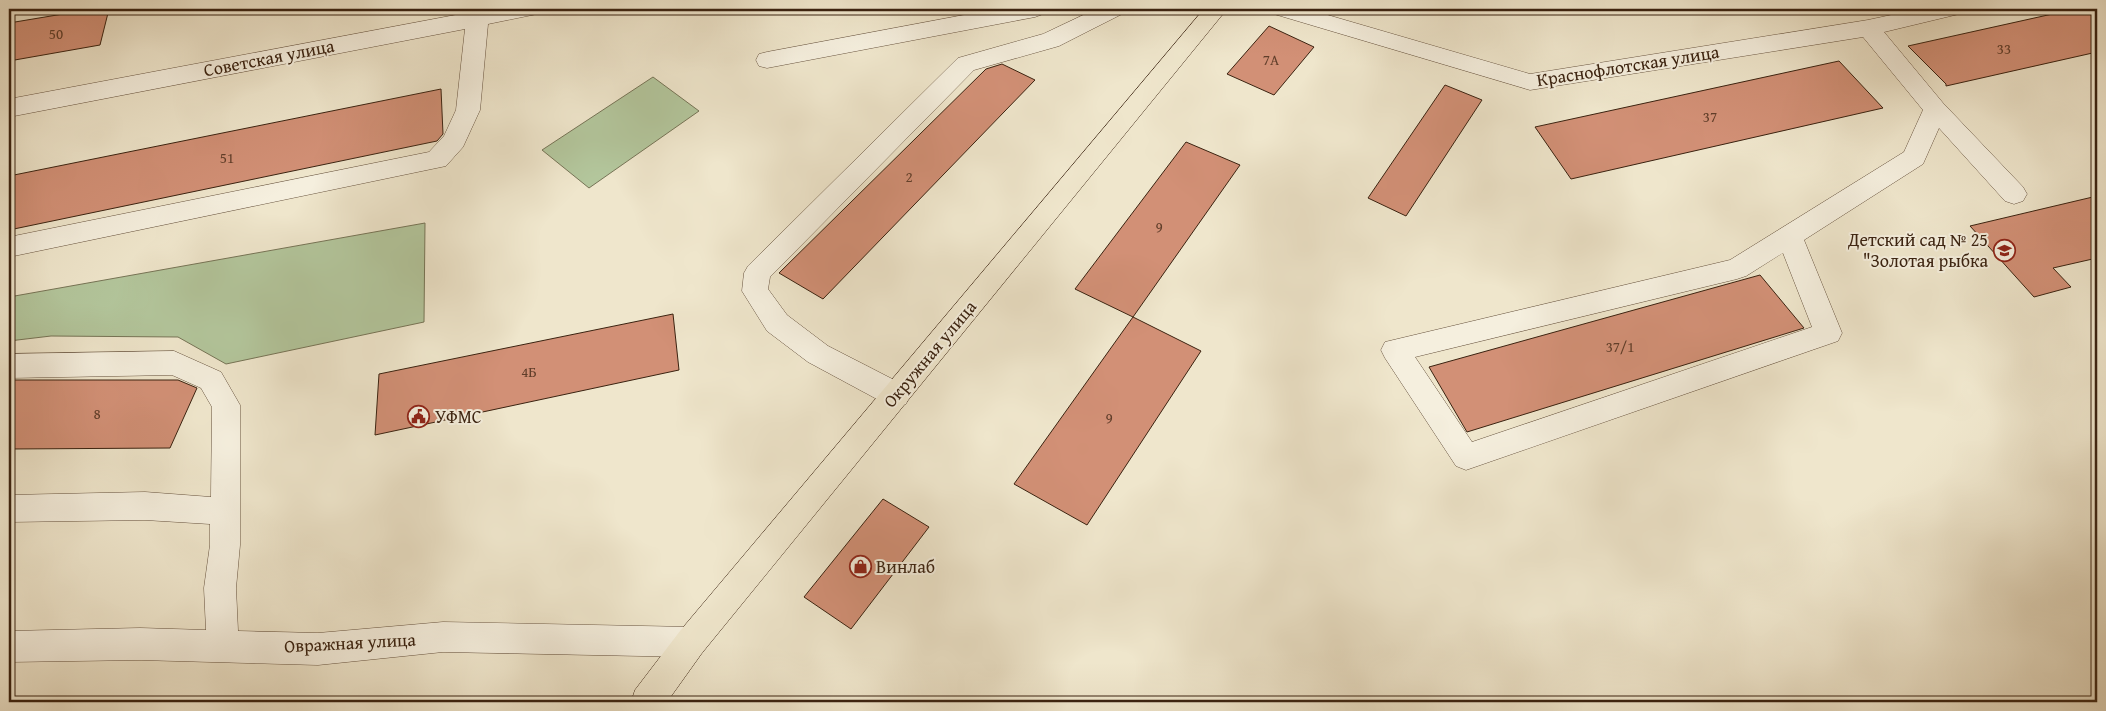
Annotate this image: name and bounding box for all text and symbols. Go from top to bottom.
house number: 50 [49,23,63,44]
street label: Советская улица [201,32,337,83]
street label: Краснофлотская улица [1535,38,1722,93]
house number: 33 [1997,38,2011,59]
house number: 7А [1263,49,1279,70]
house number: 37 [1703,106,1717,127]
house number: 51 [220,147,234,168]
house number: 2 [905,166,913,187]
house number: 9 [1155,216,1163,237]
place label: Детский сад № 25 "Золотая рыбка [1847,226,1988,274]
school or university icon: Детский сад № 25 "Золотая рыбка [1992,238,2016,262]
street label: Окружная улица [876,294,983,413]
house number: 37/1 [1606,336,1634,357]
house number: 4Б [521,361,537,382]
house number: 8 [93,403,101,424]
place label: УФМС [435,403,482,430]
public building icon: УФМС [407,405,431,429]
house number: 9 [1105,407,1113,428]
place label: Винлаб [876,553,935,580]
shop icon: Винлаб [848,555,872,579]
street label: Овражная улица [283,626,417,659]

